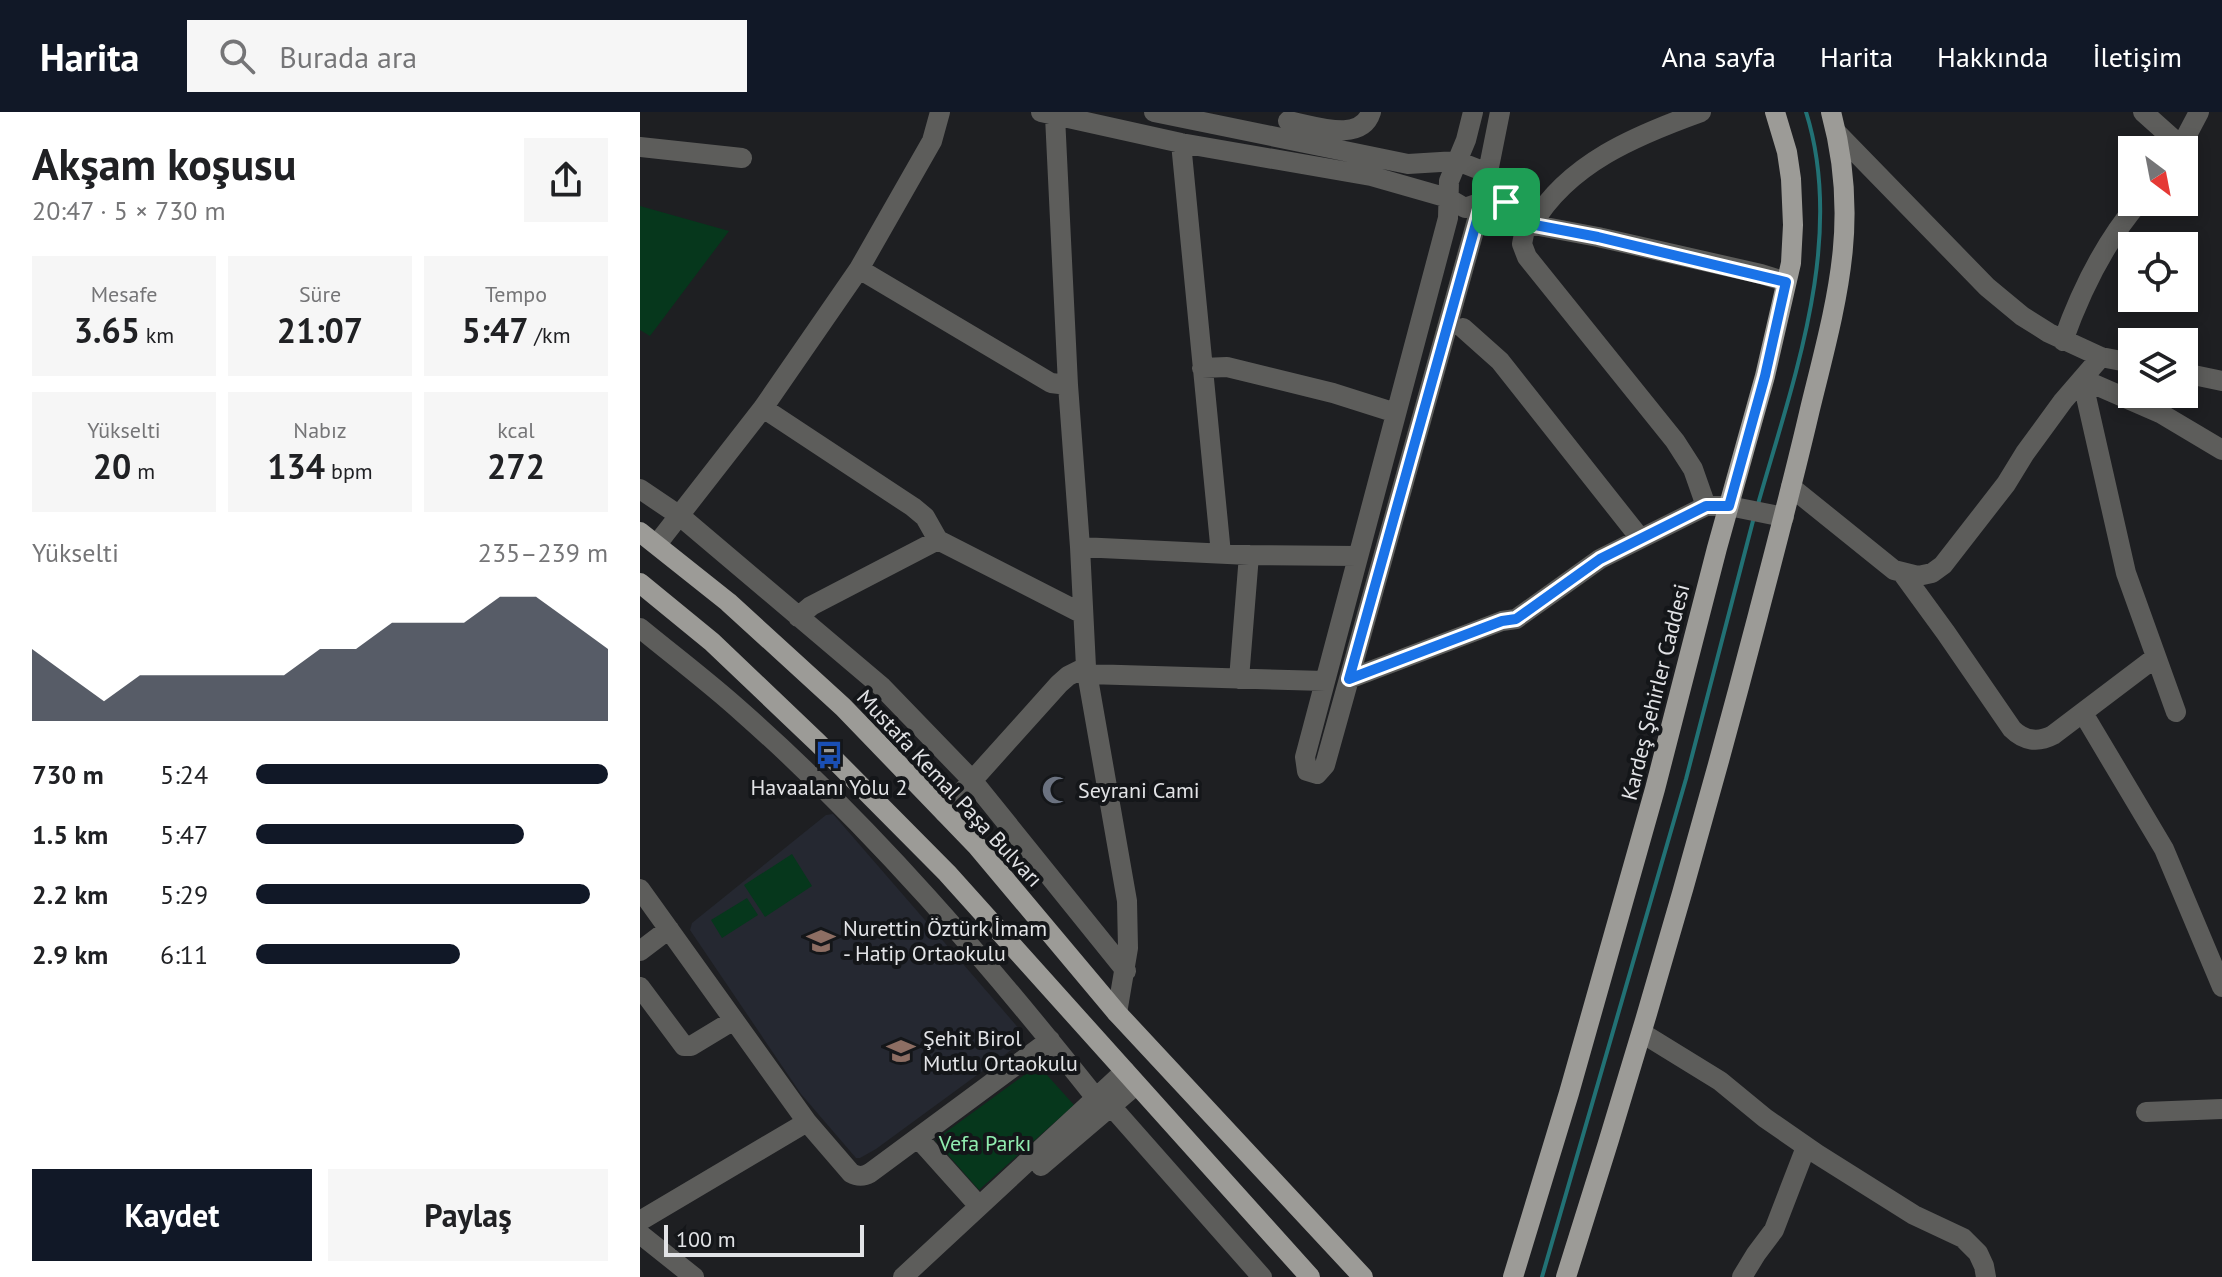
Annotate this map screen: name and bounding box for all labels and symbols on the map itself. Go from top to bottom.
north arrow [2118,136,2198,216]
pin [1472,168,1540,236]
street label: Kardeş Şehirler Caddesi [1615,581,1695,803]
street label: Mustafa Kemal Paşa Bulvarı [851,683,1049,893]
bus stop icon: Havaalanı Yolu 2 [814,740,844,770]
place label: Havaalanı Yolu 2 [751,773,907,801]
mosque icon: Seyrani Cami [1041,775,1071,805]
place label: Seyrani Cami [1078,776,1200,804]
place label: Nurettin Öztürk İmam - Hatip Ortaokulu [843,914,1047,967]
school or university icon: Nurettin Öztürk İmam - Hatip Ortaokulu [806,926,836,956]
place label: Şehit Birol Mutlu Ortaokulu [923,1024,1078,1077]
school or university icon: Şehit Birol Mutlu Ortaokulu [886,1036,916,1066]
park label: Vefa Parkı [938,1129,1031,1157]
scale bar [664,1221,864,1257]

